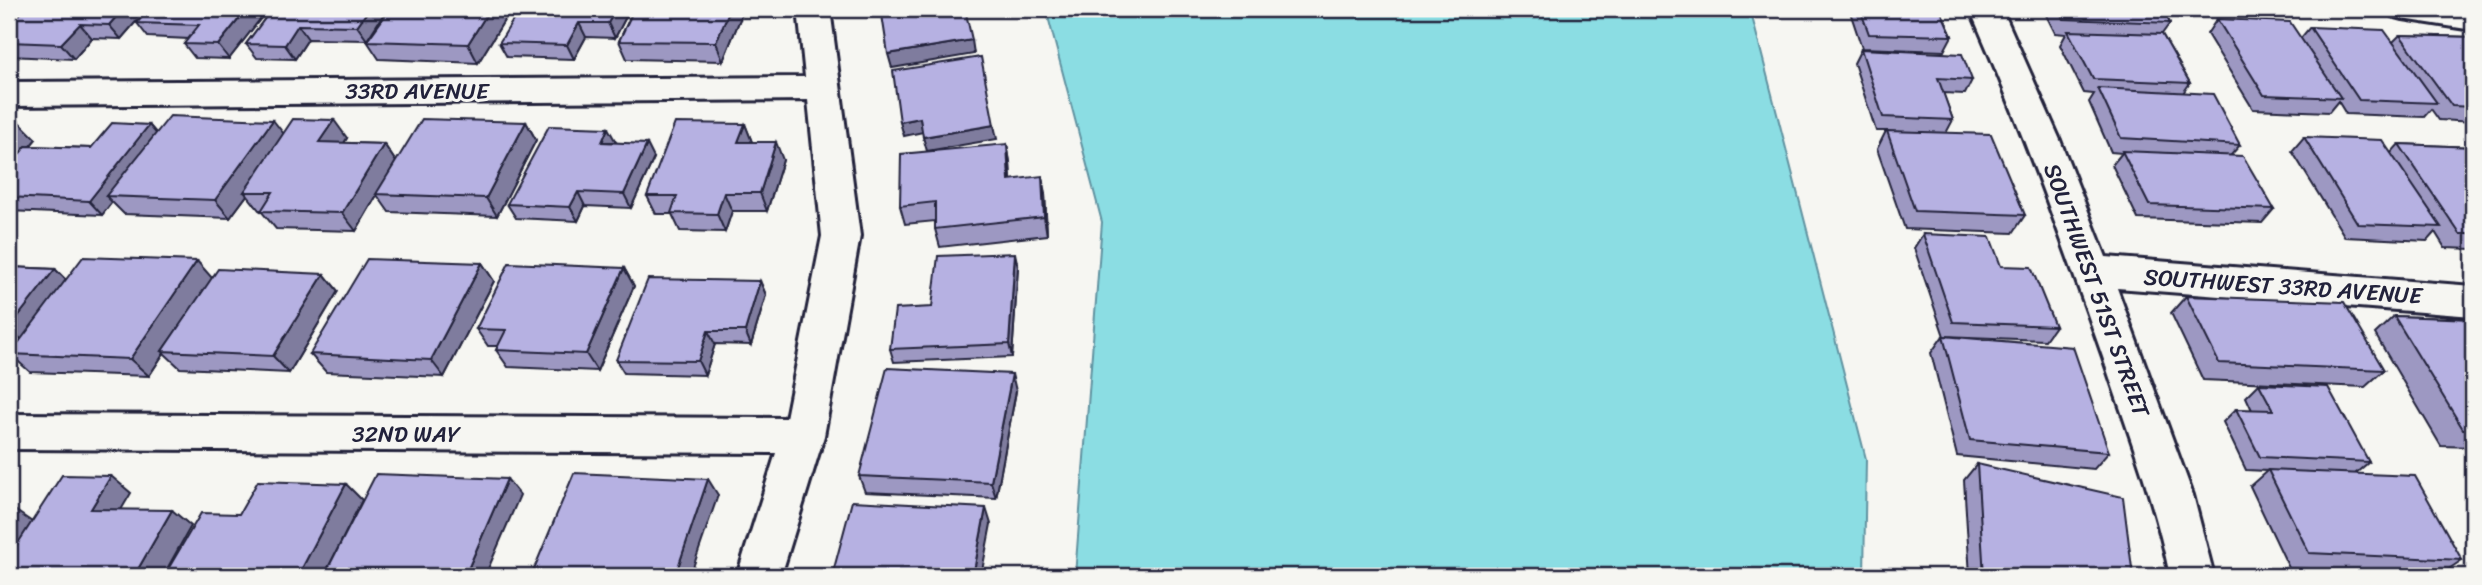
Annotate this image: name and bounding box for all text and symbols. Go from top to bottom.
street label: 33RD AVENUE [345,71,490,112]
street label: SOUTHWEST 51ST STREET [2031,157,2162,424]
street label: SOUTHWEST 33RD AVENUE [2142,256,2425,317]
street label: 32ND WAY [352,414,461,455]

